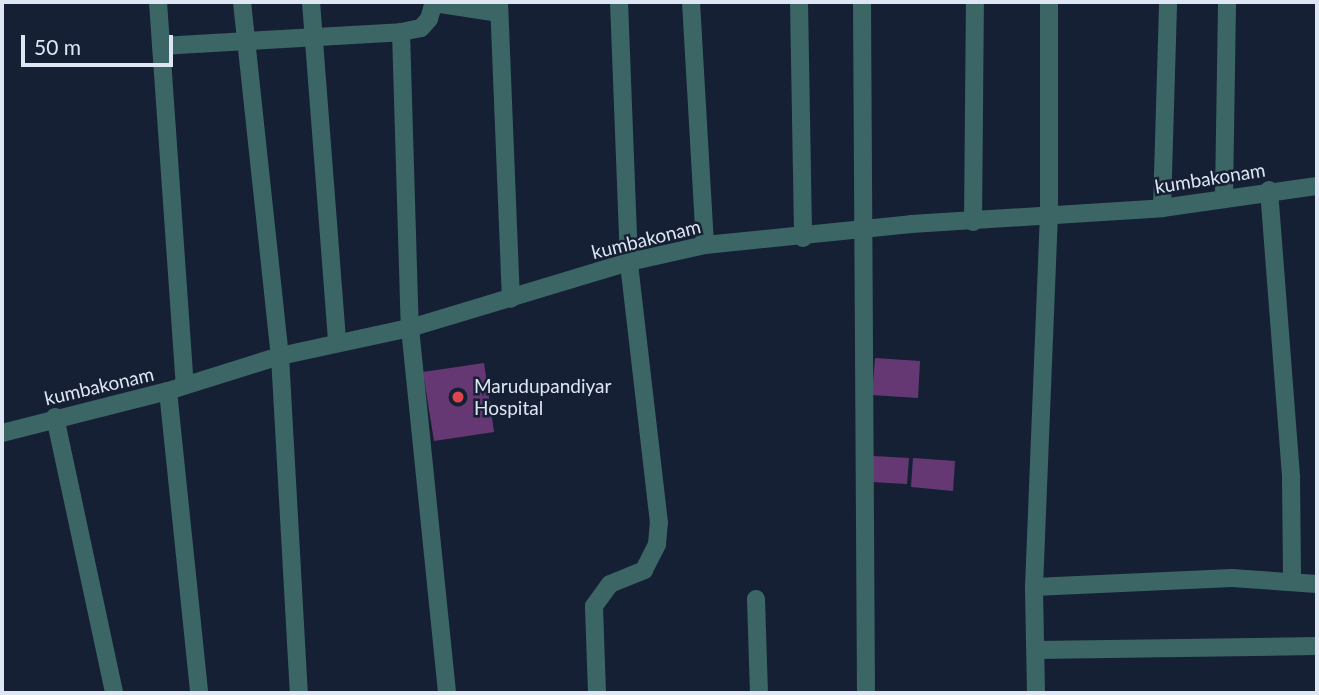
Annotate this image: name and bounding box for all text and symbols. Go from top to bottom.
scale bar [24,21,177,65]
text: 50 m [34,34,81,59]
street label: kumbakonam [1153,158,1267,198]
street label: kumbakonam [589,214,703,264]
street label: kumbakonam [42,362,156,410]
place label: Marudupandiyar Hospital [474,375,611,419]
marker: Marudupandiyar Hospital [448,387,468,407]

